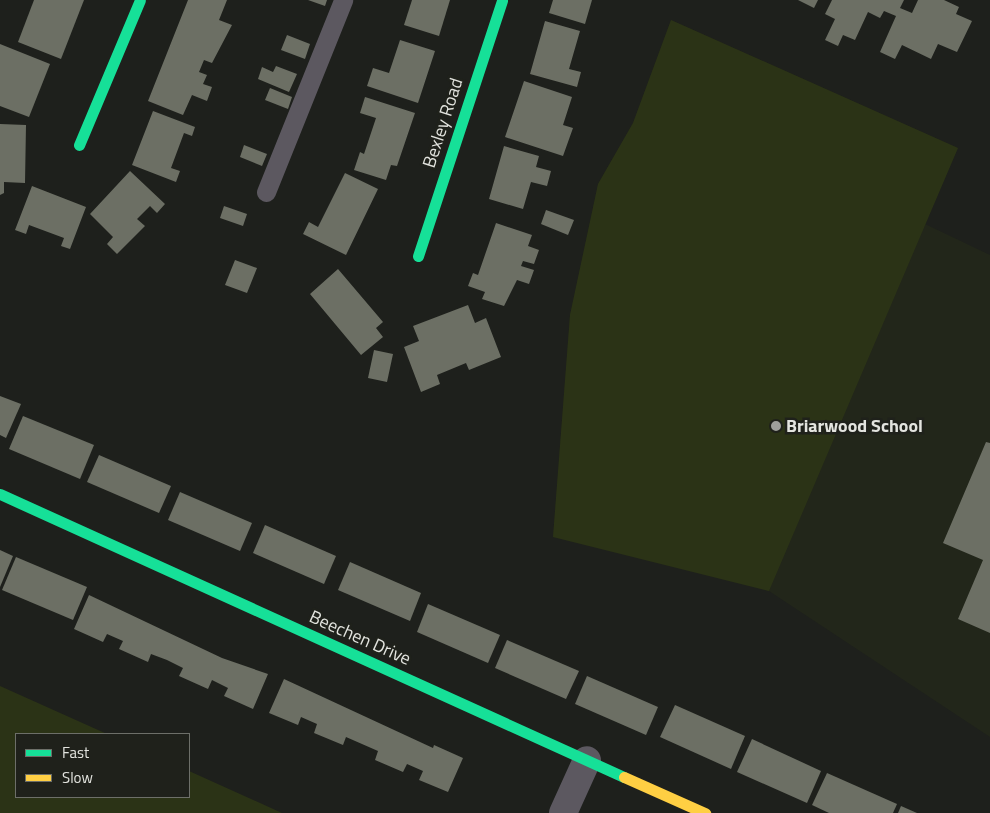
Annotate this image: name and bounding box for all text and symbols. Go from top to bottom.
street label: Bexley Road [418,75,468,171]
place label: Briarwood School [786,415,923,437]
marker: Briarwood School [770,420,782,432]
street label: Beechen Drive [306,606,414,670]
legend [15,733,190,798]
text: Fast [62,741,89,764]
text: Slow [62,766,93,789]

